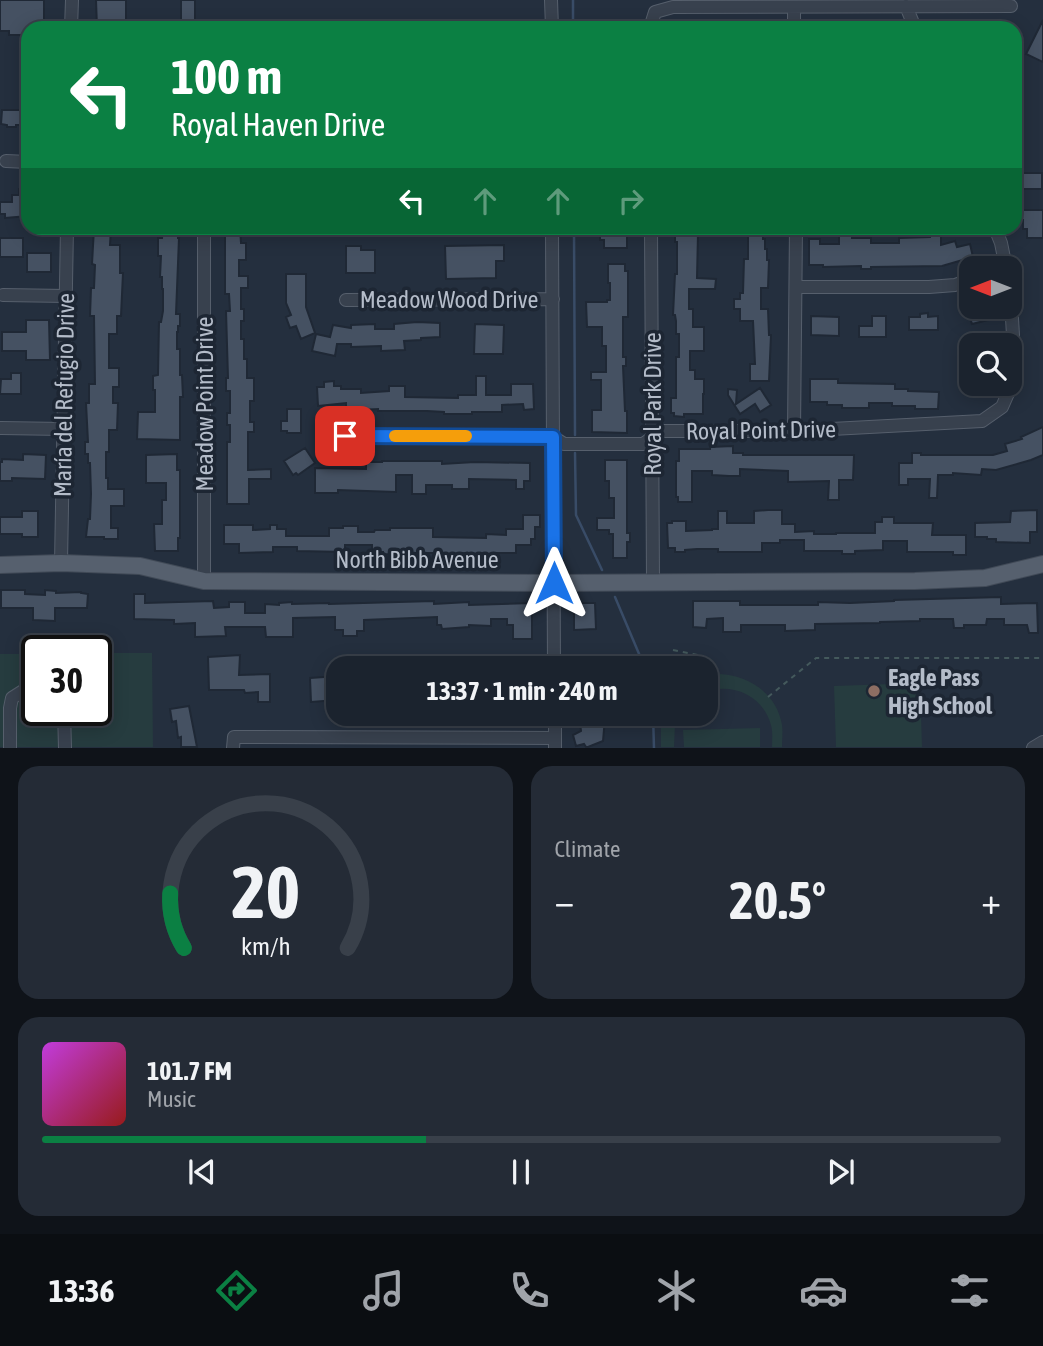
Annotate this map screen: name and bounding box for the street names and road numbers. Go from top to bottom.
street label: Meadow Wood Drive [360,286,538,313]
street label: María del Refugio Drive [49,293,79,497]
street label: Meadow Point Drive [191,317,218,491]
street label: Royal Park Drive [639,332,666,476]
street label: Royal Point Drive [686,415,836,445]
street label: North Bibb Avenue [335,546,499,573]

